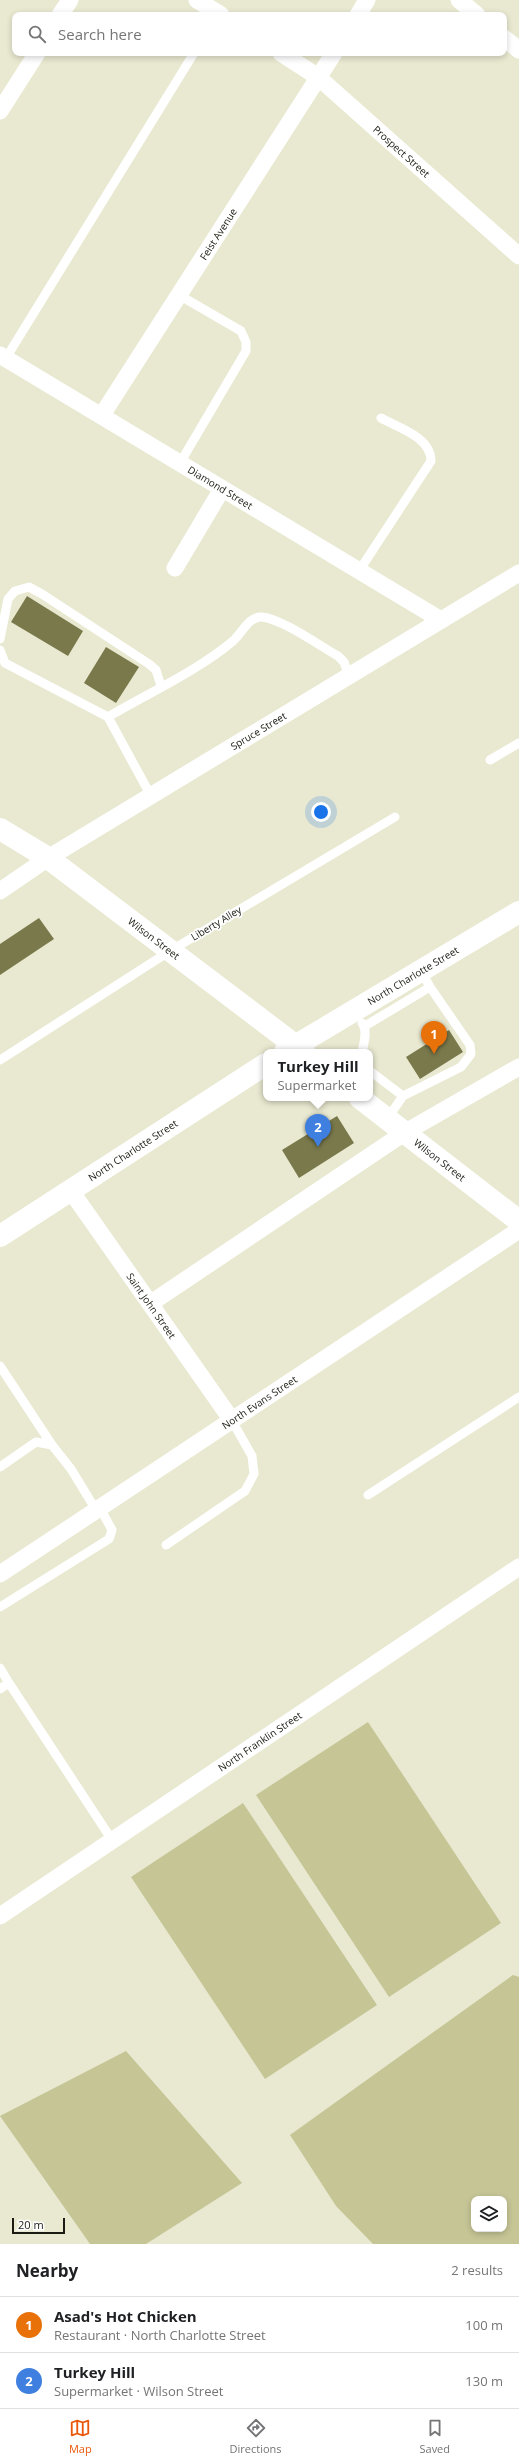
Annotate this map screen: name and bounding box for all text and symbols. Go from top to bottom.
search box [12,12,507,56]
icon: search [26,23,48,45]
text: Search here [58,24,142,44]
street label: Prospect Street [370,122,433,181]
street label: Feist Avenue [196,205,240,263]
street label: Diamond Street [185,462,256,513]
street label: Spruce Street [228,708,289,753]
your location [311,802,331,822]
street label: Liberty Alley [188,902,245,944]
street label: Wilson Street [125,914,183,963]
street label: North Charlotte Street [365,943,461,1008]
pin: 1 [421,1021,447,1054]
popup [263,1049,373,1101]
text: Turkey Hill [277,1056,359,1076]
text: Supermarket [277,1076,356,1094]
pin: 2 [305,1114,331,1147]
street label: North Charlotte Street [85,1116,181,1184]
street label: Wilson Street [411,1135,469,1185]
street label: Saint John Street [123,1270,180,1342]
street label: North Evans Street [219,1372,300,1432]
street label: North Franklin Street [215,1708,305,1774]
map controls [471,2196,507,2232]
button: layers [471,2196,507,2232]
scale bar [12,2216,65,2235]
text: 20 m [18,2217,44,2232]
text: Nearby [16,2259,78,2282]
text: 2 results [451,2261,503,2279]
text: Asad's Hot Chicken [54,2306,197,2326]
text: 1 [25,2316,33,2334]
text: 100 m [465,2316,503,2334]
text: Restaurant · North Charlotte Street [54,2326,266,2344]
text: Turkey Hill [54,2362,135,2382]
text: 2 [25,2372,33,2390]
text: 130 m [465,2372,503,2390]
text: Supermarket · Wilson Street [54,2382,223,2400]
tab: Map [69,2417,92,2456]
tab: Directions [230,2417,282,2456]
tab: Saved [419,2417,450,2456]

